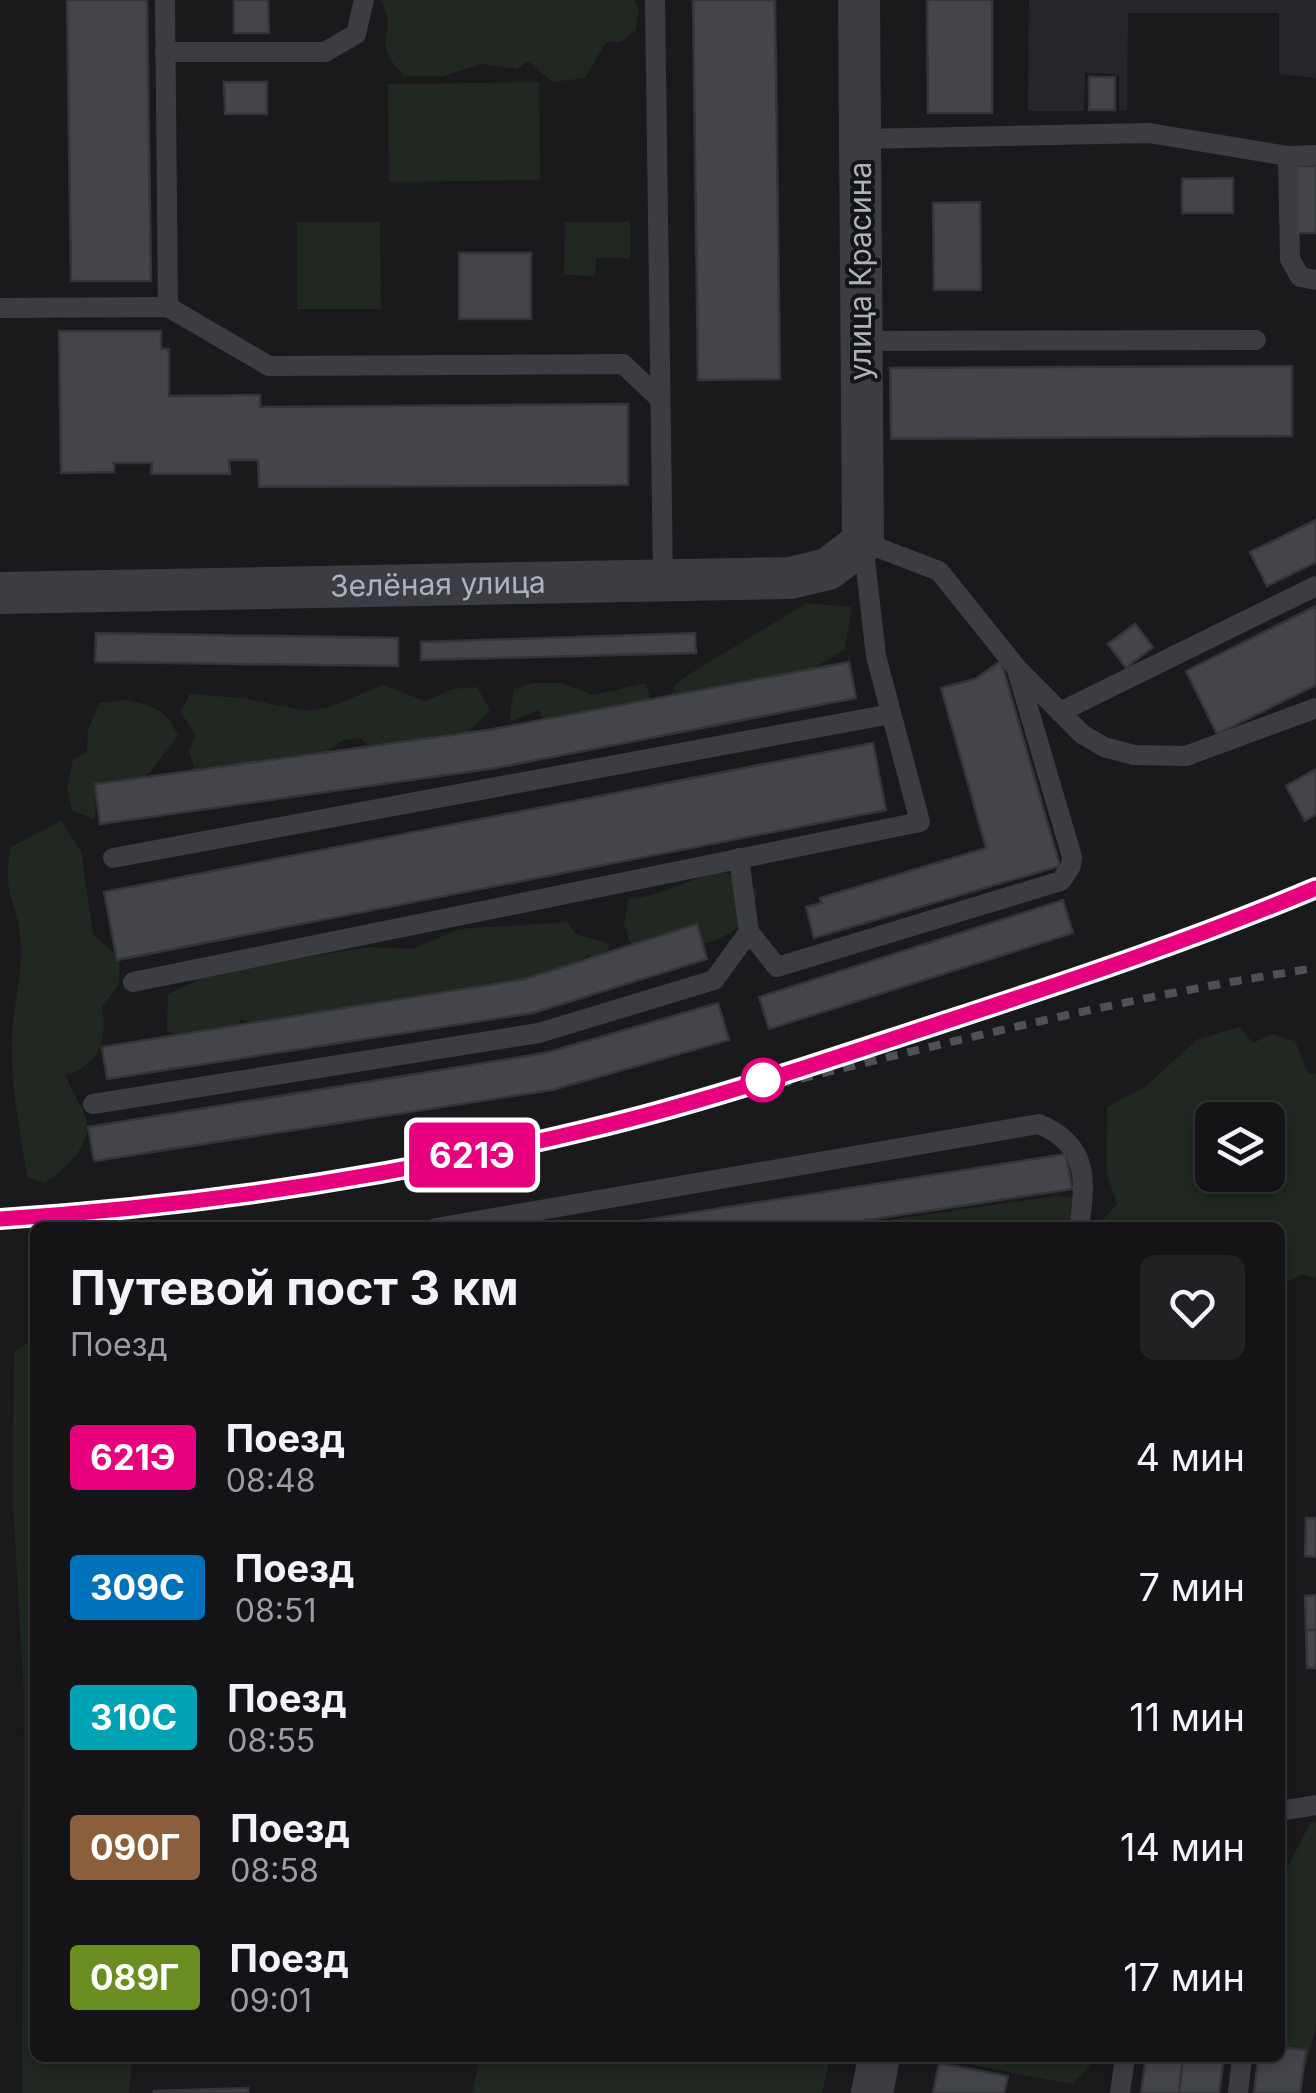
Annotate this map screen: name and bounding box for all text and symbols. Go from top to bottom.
street label: улица Красина [842,162,878,380]
street label: Зелёная улица [330,564,546,604]
unlabelled marker [742,1059,784,1101]
map controls [1195,1102,1285,1192]
button: layers [1195,1102,1285,1192]
line badge: 621Э [402,1122,542,1188]
text: 621Э [429,1134,515,1176]
button: heart [1140,1255,1245,1360]
text: Путевой пост 3 км [70,1258,519,1317]
text: Поезд [70,1325,168,1364]
text: Поезд [226,1415,345,1461]
text: 4 мин [1136,1434,1245,1480]
text: 621Э [90,1436,176,1478]
text: 08:48 [226,1461,315,1500]
text: Поезд [235,1545,354,1591]
text: 7 мин [1139,1564,1245,1610]
text: 309С [90,1566,185,1608]
text: 08:51 [235,1591,317,1630]
text: Поезд [227,1675,347,1721]
text: 11 мин [1129,1694,1245,1740]
text: 310С [90,1696,177,1738]
text: 08:55 [227,1721,315,1760]
text: Поезд [230,1805,350,1851]
text: 14 мин [1120,1824,1245,1870]
text: 090Г [90,1826,180,1868]
text: 08:58 [230,1851,319,1890]
text: Поезд [230,1935,349,1981]
text: 17 мин [1123,1954,1245,2000]
text: 089Г [90,1956,180,1998]
text: 09:01 [230,1981,312,2020]

